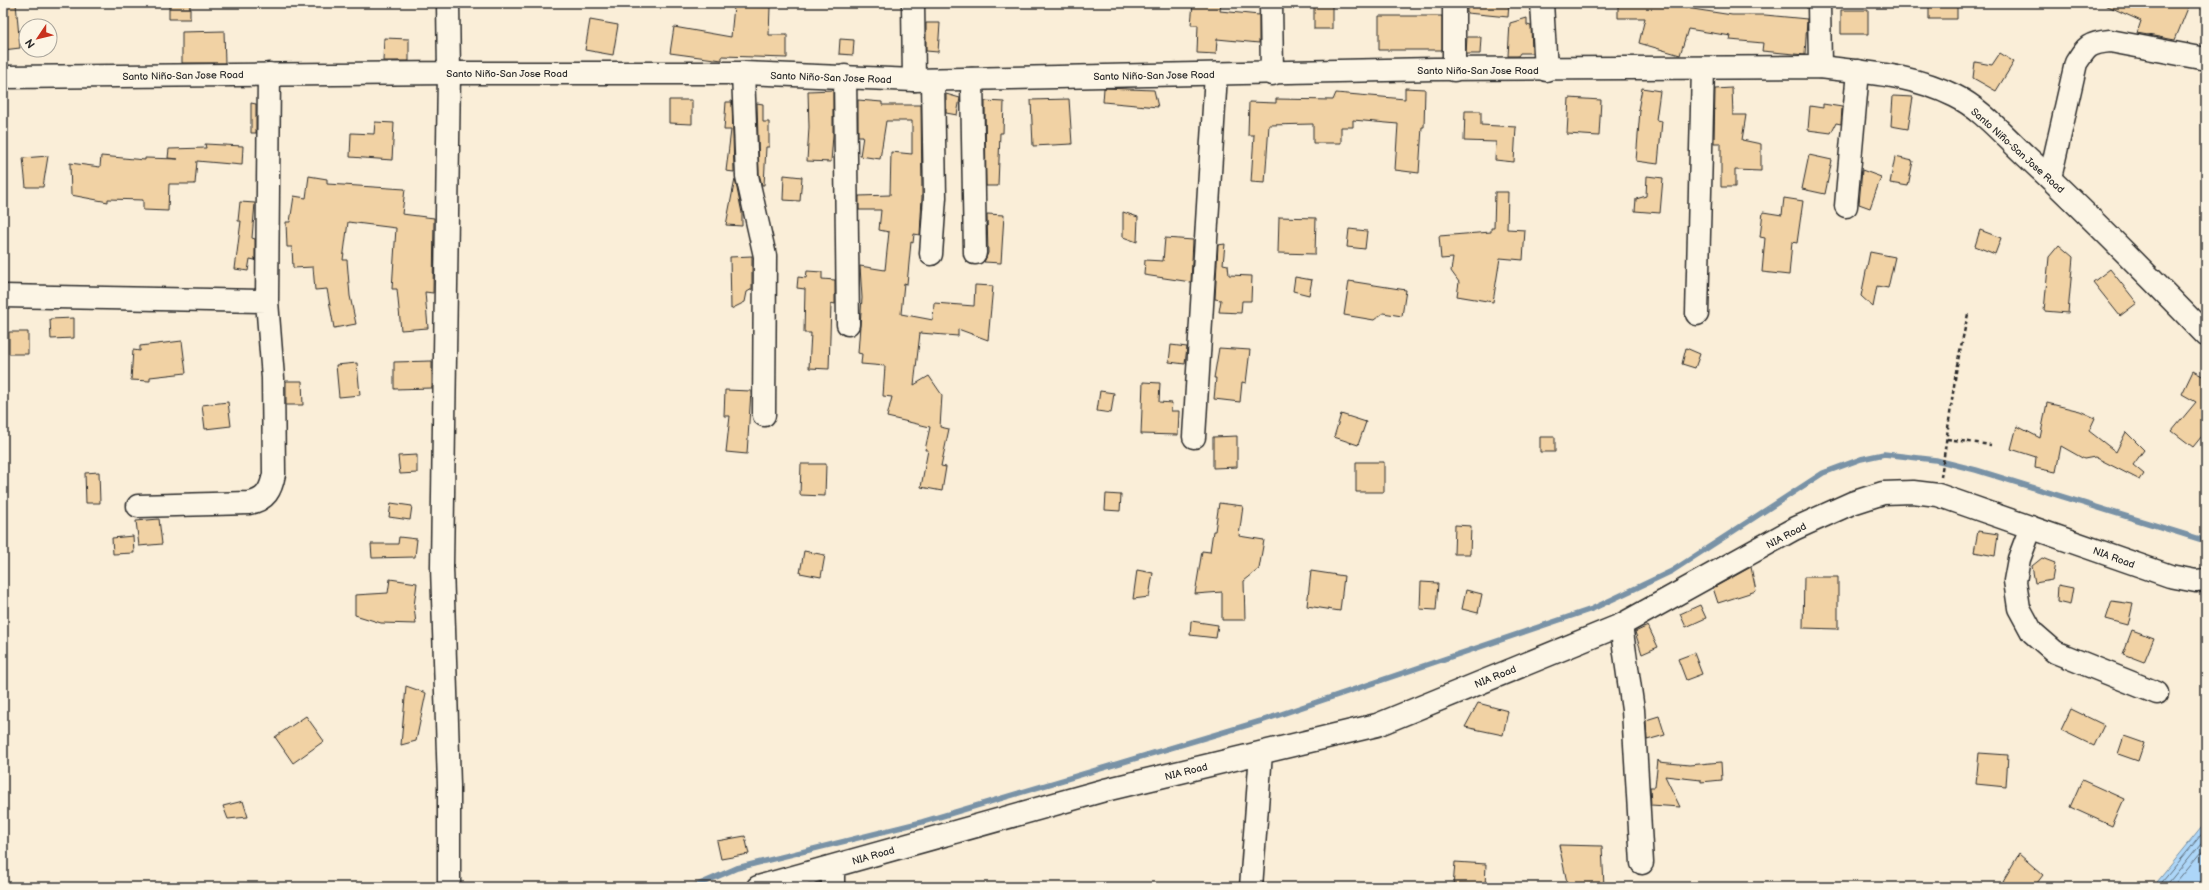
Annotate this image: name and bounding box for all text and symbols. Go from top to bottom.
north arrow [18,18,58,58]
text: N [23,36,38,51]
street label: Santo Niño-San Jose Road [1417,65,1539,77]
street label: Santo Niño-San Jose Road [446,68,568,80]
street label: Santo Niño-San Jose Road [122,69,244,83]
street label: Santo Niño-San Jose Road [1093,69,1215,83]
street label: Santo Niño-San Jose Road [770,70,892,86]
street label: Santo Niño-San Jose Road [1968,106,2067,196]
street label: NIA Road [1764,520,1809,551]
street label: NIA Road [2091,545,2136,571]
street label: NIA Road [1473,663,1518,691]
street label: NIA Road [1164,761,1209,783]
street label: NIA Road [851,844,896,868]

